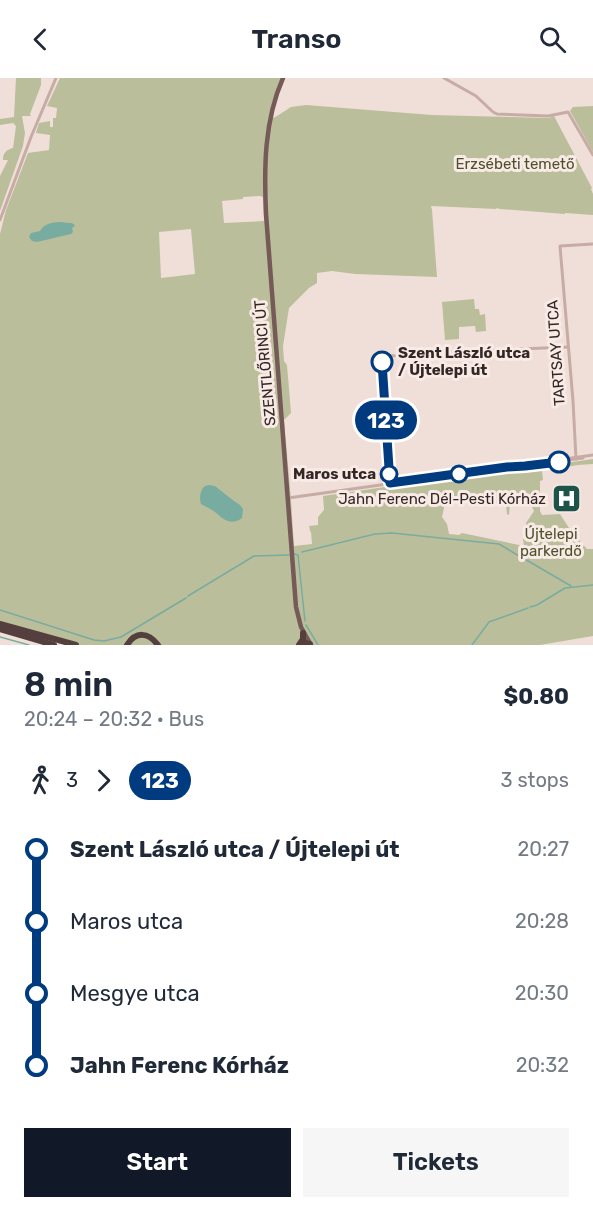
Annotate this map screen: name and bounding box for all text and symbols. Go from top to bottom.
icon: back [24,23,57,56]
text: Transo [251,23,342,55]
icon: search [536,23,569,56]
park label: Erzsébeti temető [455,155,575,173]
street label: SZENTLŐRINCI ÚT [251,299,279,427]
street label: TARTSAY UTCA [543,300,569,406]
place label: Szent László utca / Újtelepi út [398,344,530,379]
marker: Szent László utca / Újtelepi út [371,351,393,373]
line badge: 123 [352,400,420,440]
text: 123 [367,408,405,433]
unlabelled marker [548,451,570,473]
place label: Maros utca [293,465,376,483]
marker: Maros utca [380,465,398,483]
unlabelled marker [450,465,468,483]
hospital icon: Jahn Ferenc Dél-Pesti Kórház [551,483,583,515]
place label: Jahn Ferenc Dél-Pesti Kórház [338,490,546,508]
park label: Újtelepi parkerdő [520,525,582,560]
text: 8 min [24,665,113,704]
text: $0.80 [503,683,569,710]
text: 20:24 – 20:32 · Bus [24,707,204,731]
icon: walk [24,764,57,797]
icon: forward [87,764,120,797]
text: 3 [66,768,78,792]
text: 123 [141,768,179,793]
text: 3 stops [500,768,569,792]
text: Szent László utca / Újtelepi út [70,836,400,863]
text: 20:27 [517,837,569,861]
text: Maros utca [70,908,183,935]
text: 20:28 [515,909,569,933]
text: Mesgye utca [70,980,200,1007]
text: 20:30 [515,981,569,1005]
text: Jahn Ferenc Kórház [70,1052,289,1079]
text: 20:32 [516,1053,569,1077]
button: Start [24,1128,291,1197]
button: Tickets [303,1128,569,1197]

